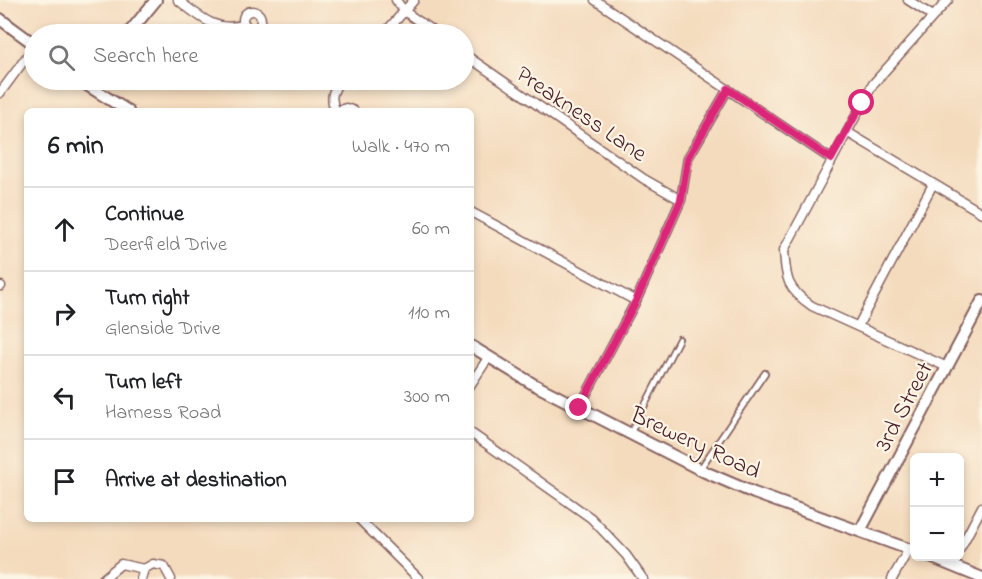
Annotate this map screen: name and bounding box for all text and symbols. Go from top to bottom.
search box [24,24,474,90]
icon: search [45,41,78,74]
text: Search here [93,41,198,73]
street label: Preakness Lane [508,58,653,172]
route start [848,89,874,115]
text: 6 min [48,128,104,166]
text: Walk · 470 m [352,133,450,162]
text: Continue [105,199,184,231]
icon: ahead [48,213,81,246]
text: 60 m [412,215,450,244]
text: Deerfield Drive [105,231,227,260]
text: Turn right [105,283,190,315]
icon: right [48,297,81,330]
text: 110 m [408,299,450,328]
text: Glenside Drive [105,315,220,344]
street label: 3rd Street [867,356,944,458]
text: Turn left [105,367,182,399]
icon: left [48,381,81,414]
text: 300 m [404,383,450,412]
route end [565,394,591,420]
street label: Brewery Road [623,398,766,491]
text: Harness Road [105,399,221,428]
map controls [910,453,964,561]
button: + [910,453,964,507]
icon: arrive [48,465,81,498]
text: Arrive at destination [105,465,287,497]
button: − [910,507,964,561]

